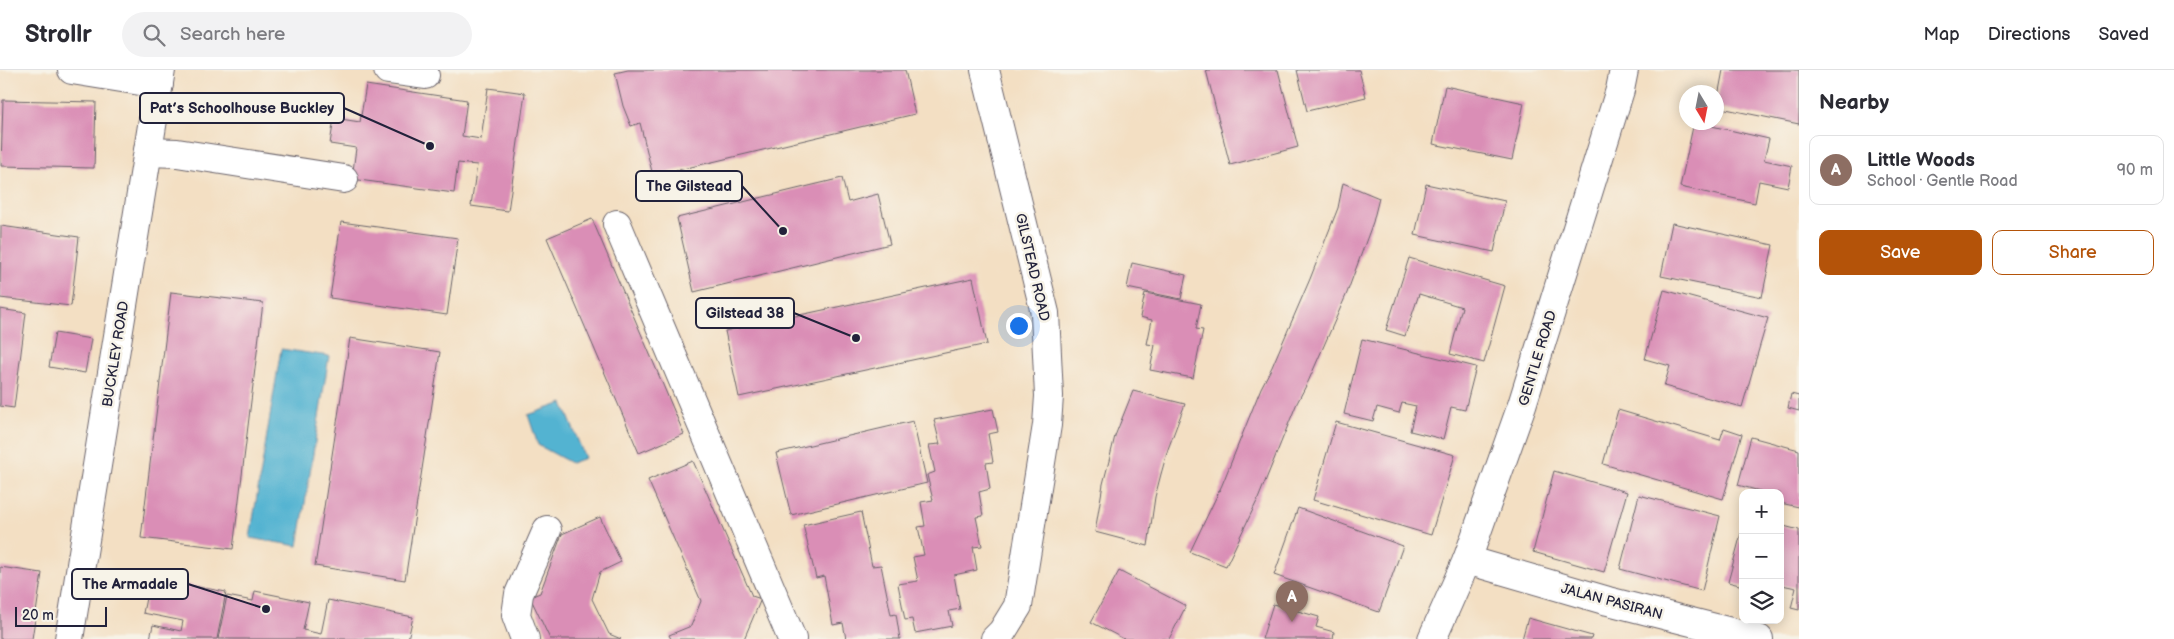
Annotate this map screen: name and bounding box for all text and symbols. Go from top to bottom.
search box [122,12,472,57]
text: Strollr [25,20,92,49]
icon: search [140,21,168,49]
text: Search here [180,23,285,46]
text: Map [1924,24,1960,45]
text: Directions [1988,24,2070,45]
text: Saved [2098,24,2149,45]
north arrow [1679,85,1724,130]
text: Nearby [1819,90,1889,115]
callout: Pat’s Schoolhouse Buckley [140,93,344,123]
text: Pat’s Schoolhouse Buckley [150,99,334,118]
text: Little Woods [1867,149,1975,172]
text: A [1831,161,1841,180]
text: 90 m [2117,161,2153,180]
callout: The Gilstead [636,171,742,201]
text: School · Gentle Road [1867,172,2018,191]
text: The Gilstead [646,177,732,196]
street label: GILSTEAD ROAD [1012,211,1053,323]
button: Save [1819,230,1982,275]
button: Share [1992,230,2154,275]
callout: Gilstead 38 [696,298,794,328]
street label: BUCKLEY ROAD [99,300,132,408]
text: Gilstead 38 [706,304,784,323]
street label: GENTLE ROAD [1515,308,1560,408]
your location [1006,313,1032,339]
map controls [1739,489,1784,624]
button: + [1739,489,1784,534]
button: − [1739,534,1784,579]
callout: The Armadale [72,569,188,599]
text: The Armadale [82,575,178,594]
button: layers [1739,579,1784,624]
street label: JALAN PASIRAN [1559,580,1665,623]
pin: A [1276,581,1308,622]
scale bar [15,604,108,627]
text: 20 m [22,607,54,624]

